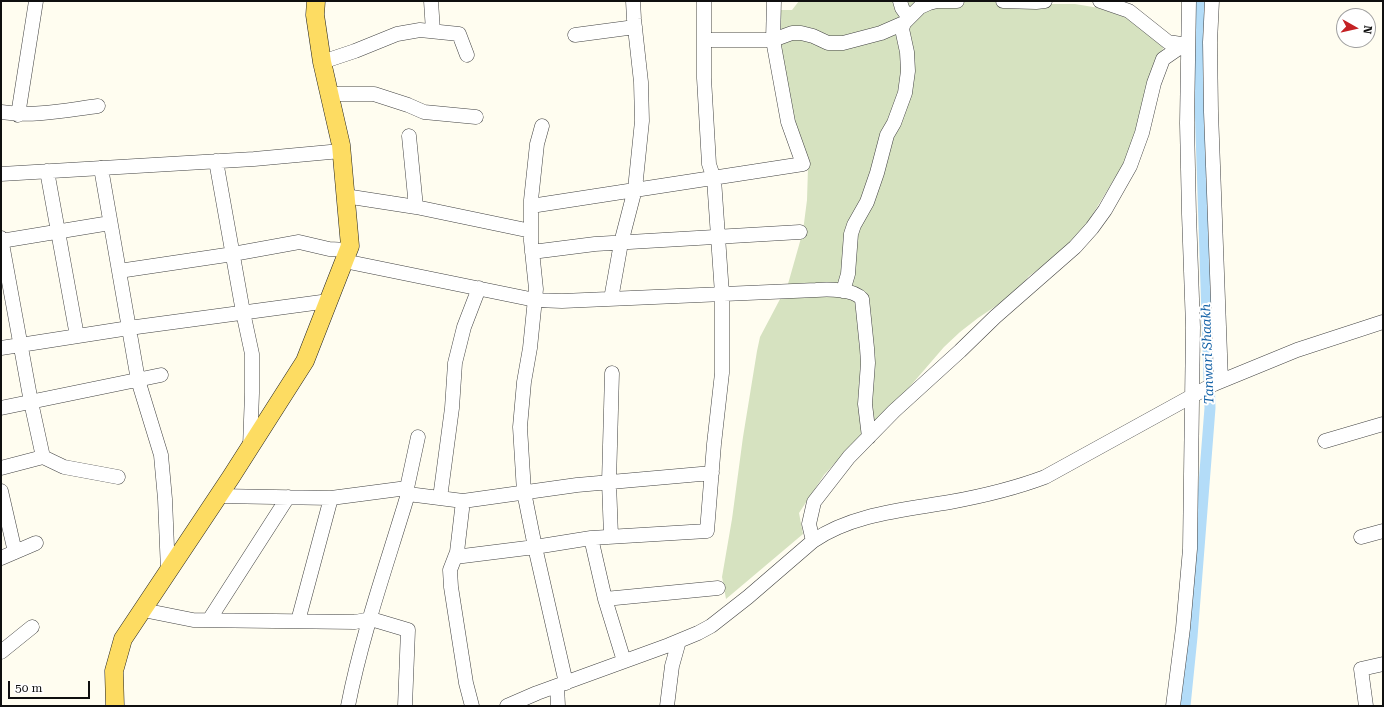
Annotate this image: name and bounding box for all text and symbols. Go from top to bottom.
north arrow [1336,8,1376,48]
text: N [1360,24,1374,35]
water label: Tanwari Shaakh [1198,303,1218,405]
scale bar [10,673,92,699]
text: 50 m [15,681,42,695]

